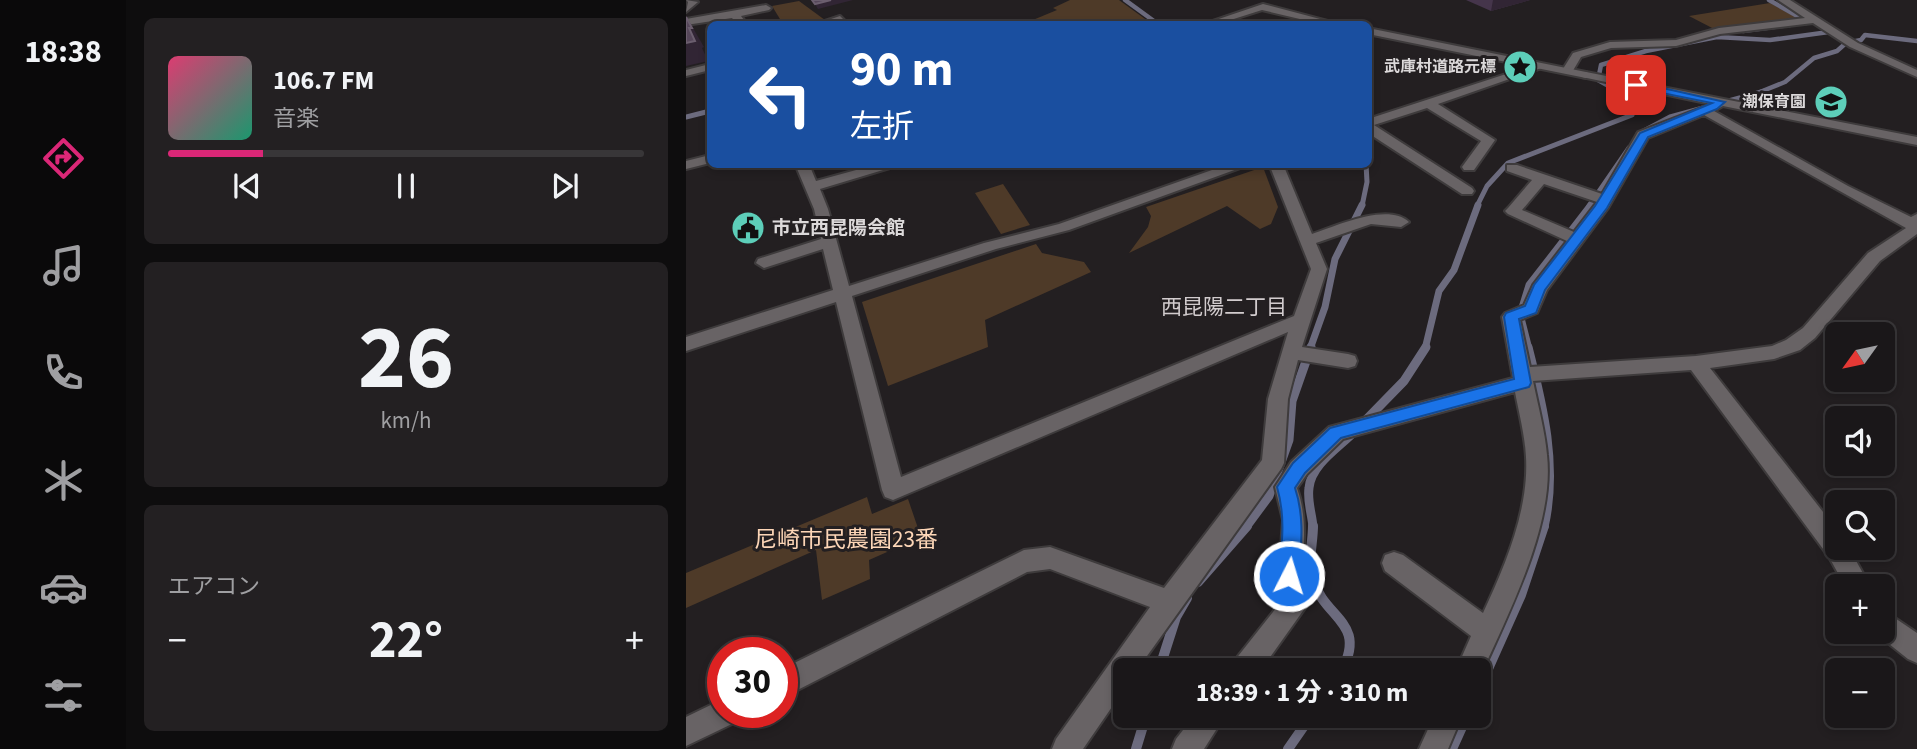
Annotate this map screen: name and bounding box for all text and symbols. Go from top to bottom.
text: 18:38 [24,29,102,75]
text: 90 m [850,35,954,105]
place icon: 武庫村道路元標 [1501,48,1539,86]
icon: left [735,49,826,140]
pin [1606,55,1666,115]
place label: 武庫村道路元標 [1384,56,1496,78]
text: 106.7 FM [273,62,374,99]
icon: arrive [1617,66,1655,104]
school or university icon: 潮保育園 [1812,83,1850,121]
place label: 潮保育園 [1742,91,1806,113]
text: 音楽 [273,102,319,135]
text: 左折 [850,104,914,150]
icon: directions [39,134,88,183]
icon: previous [228,167,266,205]
icon: pause [387,167,425,205]
icon: next [546,167,584,205]
public building icon: 市立西昆陽会館 [729,209,767,247]
place label: 市立西昆陽会館 [772,215,905,242]
icon: music [39,241,88,290]
district label: 西昆陽二丁目 [1161,292,1287,322]
text: 26 [358,294,454,423]
north arrow [1825,322,1895,392]
map controls [1825,322,1895,728]
icon: phone [39,348,88,397]
text: km/h [380,404,432,437]
button: sound [1825,406,1895,476]
icon: climate [39,456,88,505]
button: search [1825,490,1895,560]
park label: 尼崎市民農園23番 [754,523,938,556]
position arrow [1252,539,1326,613]
icon: car [39,563,88,612]
text: エアコン [168,570,260,603]
button: + [1825,574,1895,644]
text: 22° [369,604,443,678]
text: − [168,614,187,668]
text: + [625,614,644,668]
speed limit sign: 30 [707,637,798,728]
button: − [1825,658,1895,728]
icon: filters [39,671,88,720]
text: 18:39 · 1 分 · 310 m [1196,674,1408,711]

